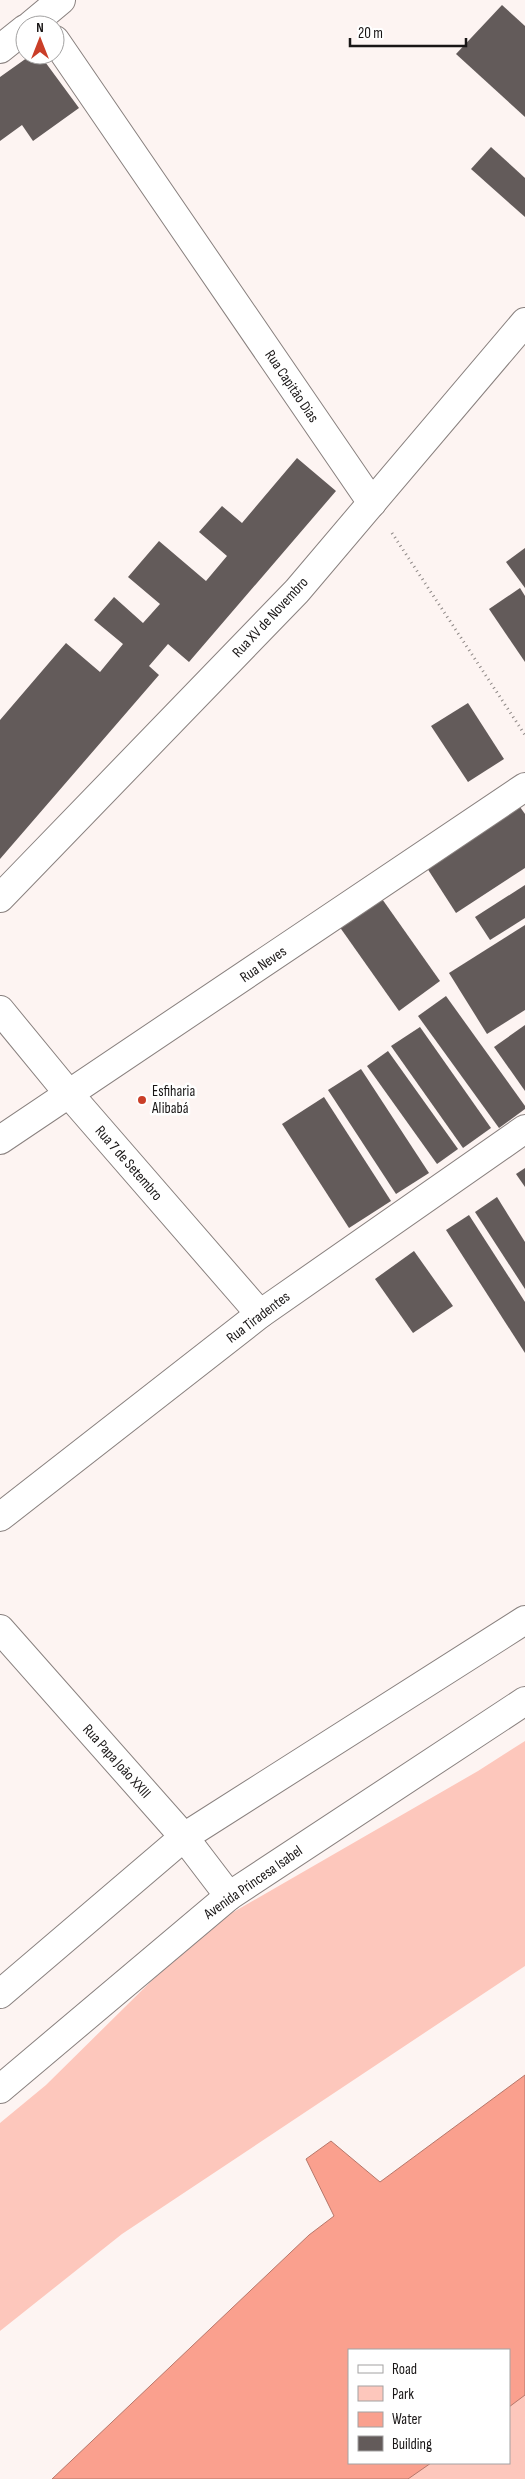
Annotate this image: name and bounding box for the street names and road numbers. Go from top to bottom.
street label: Rua Capitão Dias [260,346,323,426]
street label: Rua XV de Novembro [228,573,313,662]
street label: Rua Neves [236,942,290,987]
street label: Rua 7 de Setembro [91,1122,166,1205]
street label: Rua Tiradentes [223,1287,294,1347]
street label: Rua Papa João XXIII [78,1720,155,1802]
street label: Avenida Princesa Isabel [199,1841,306,1924]

